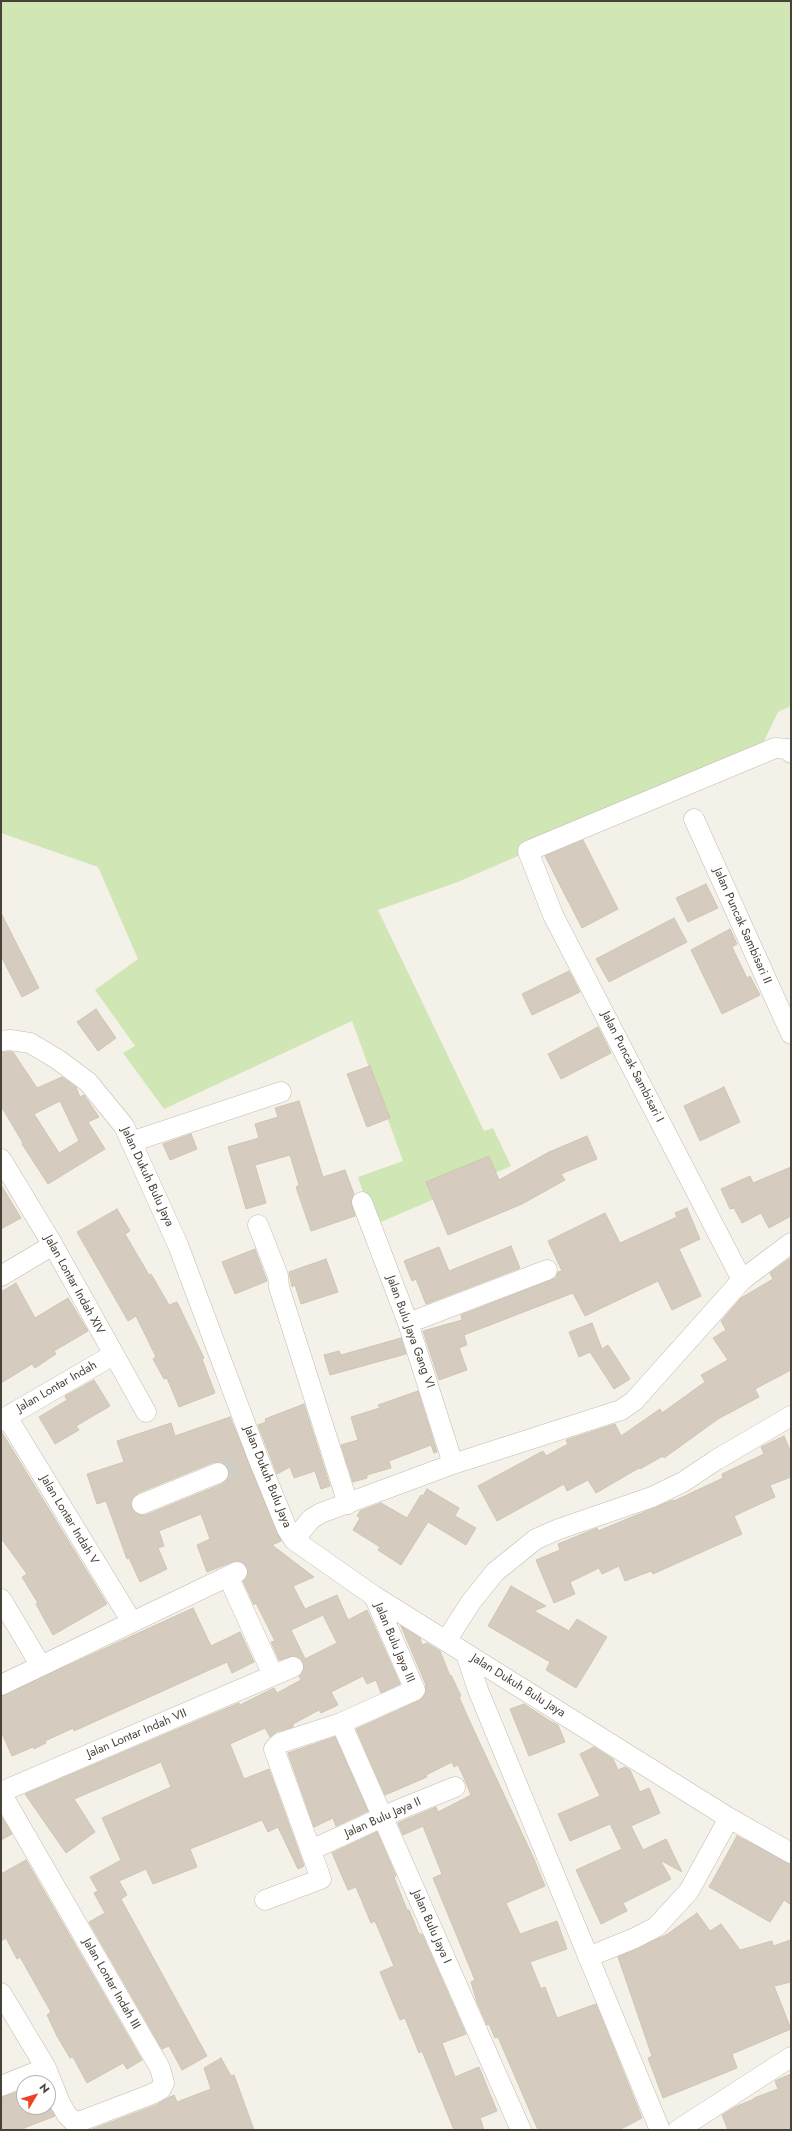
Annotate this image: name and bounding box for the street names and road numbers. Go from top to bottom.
street label: Jalan Puncak Sambisari II [710,866,774,986]
street label: Jalan Puncak Sambisari I [598,1009,666,1125]
street label: Jalan Dukuh Bulu Jaya [118,1125,176,1229]
street label: Jalan Lontar Indah XIV [41,1233,107,1337]
street label: Jalan Bulu Jaya Gang VI [383,1274,437,1390]
street label: Jalan Lontar Indah [14,1358,100,1416]
street label: Jalan Dukuh Bulu Jaya [240,1424,294,1530]
street label: Jalan Lontar Indah V [37,1473,101,1567]
street label: Jalan Bulu Jaya III [371,1601,417,1685]
street label: Jalan Dukuh Bulu Jaya [468,1651,568,1721]
street label: Jalan Lontar Indah VII [85,1706,189,1762]
street label: Jalan Bulu Jaya II [343,1795,423,1841]
street label: Jalan Bulu Jaya I [408,1888,454,1966]
street label: Jalan Lontar Indah III [79,1936,143,2032]

